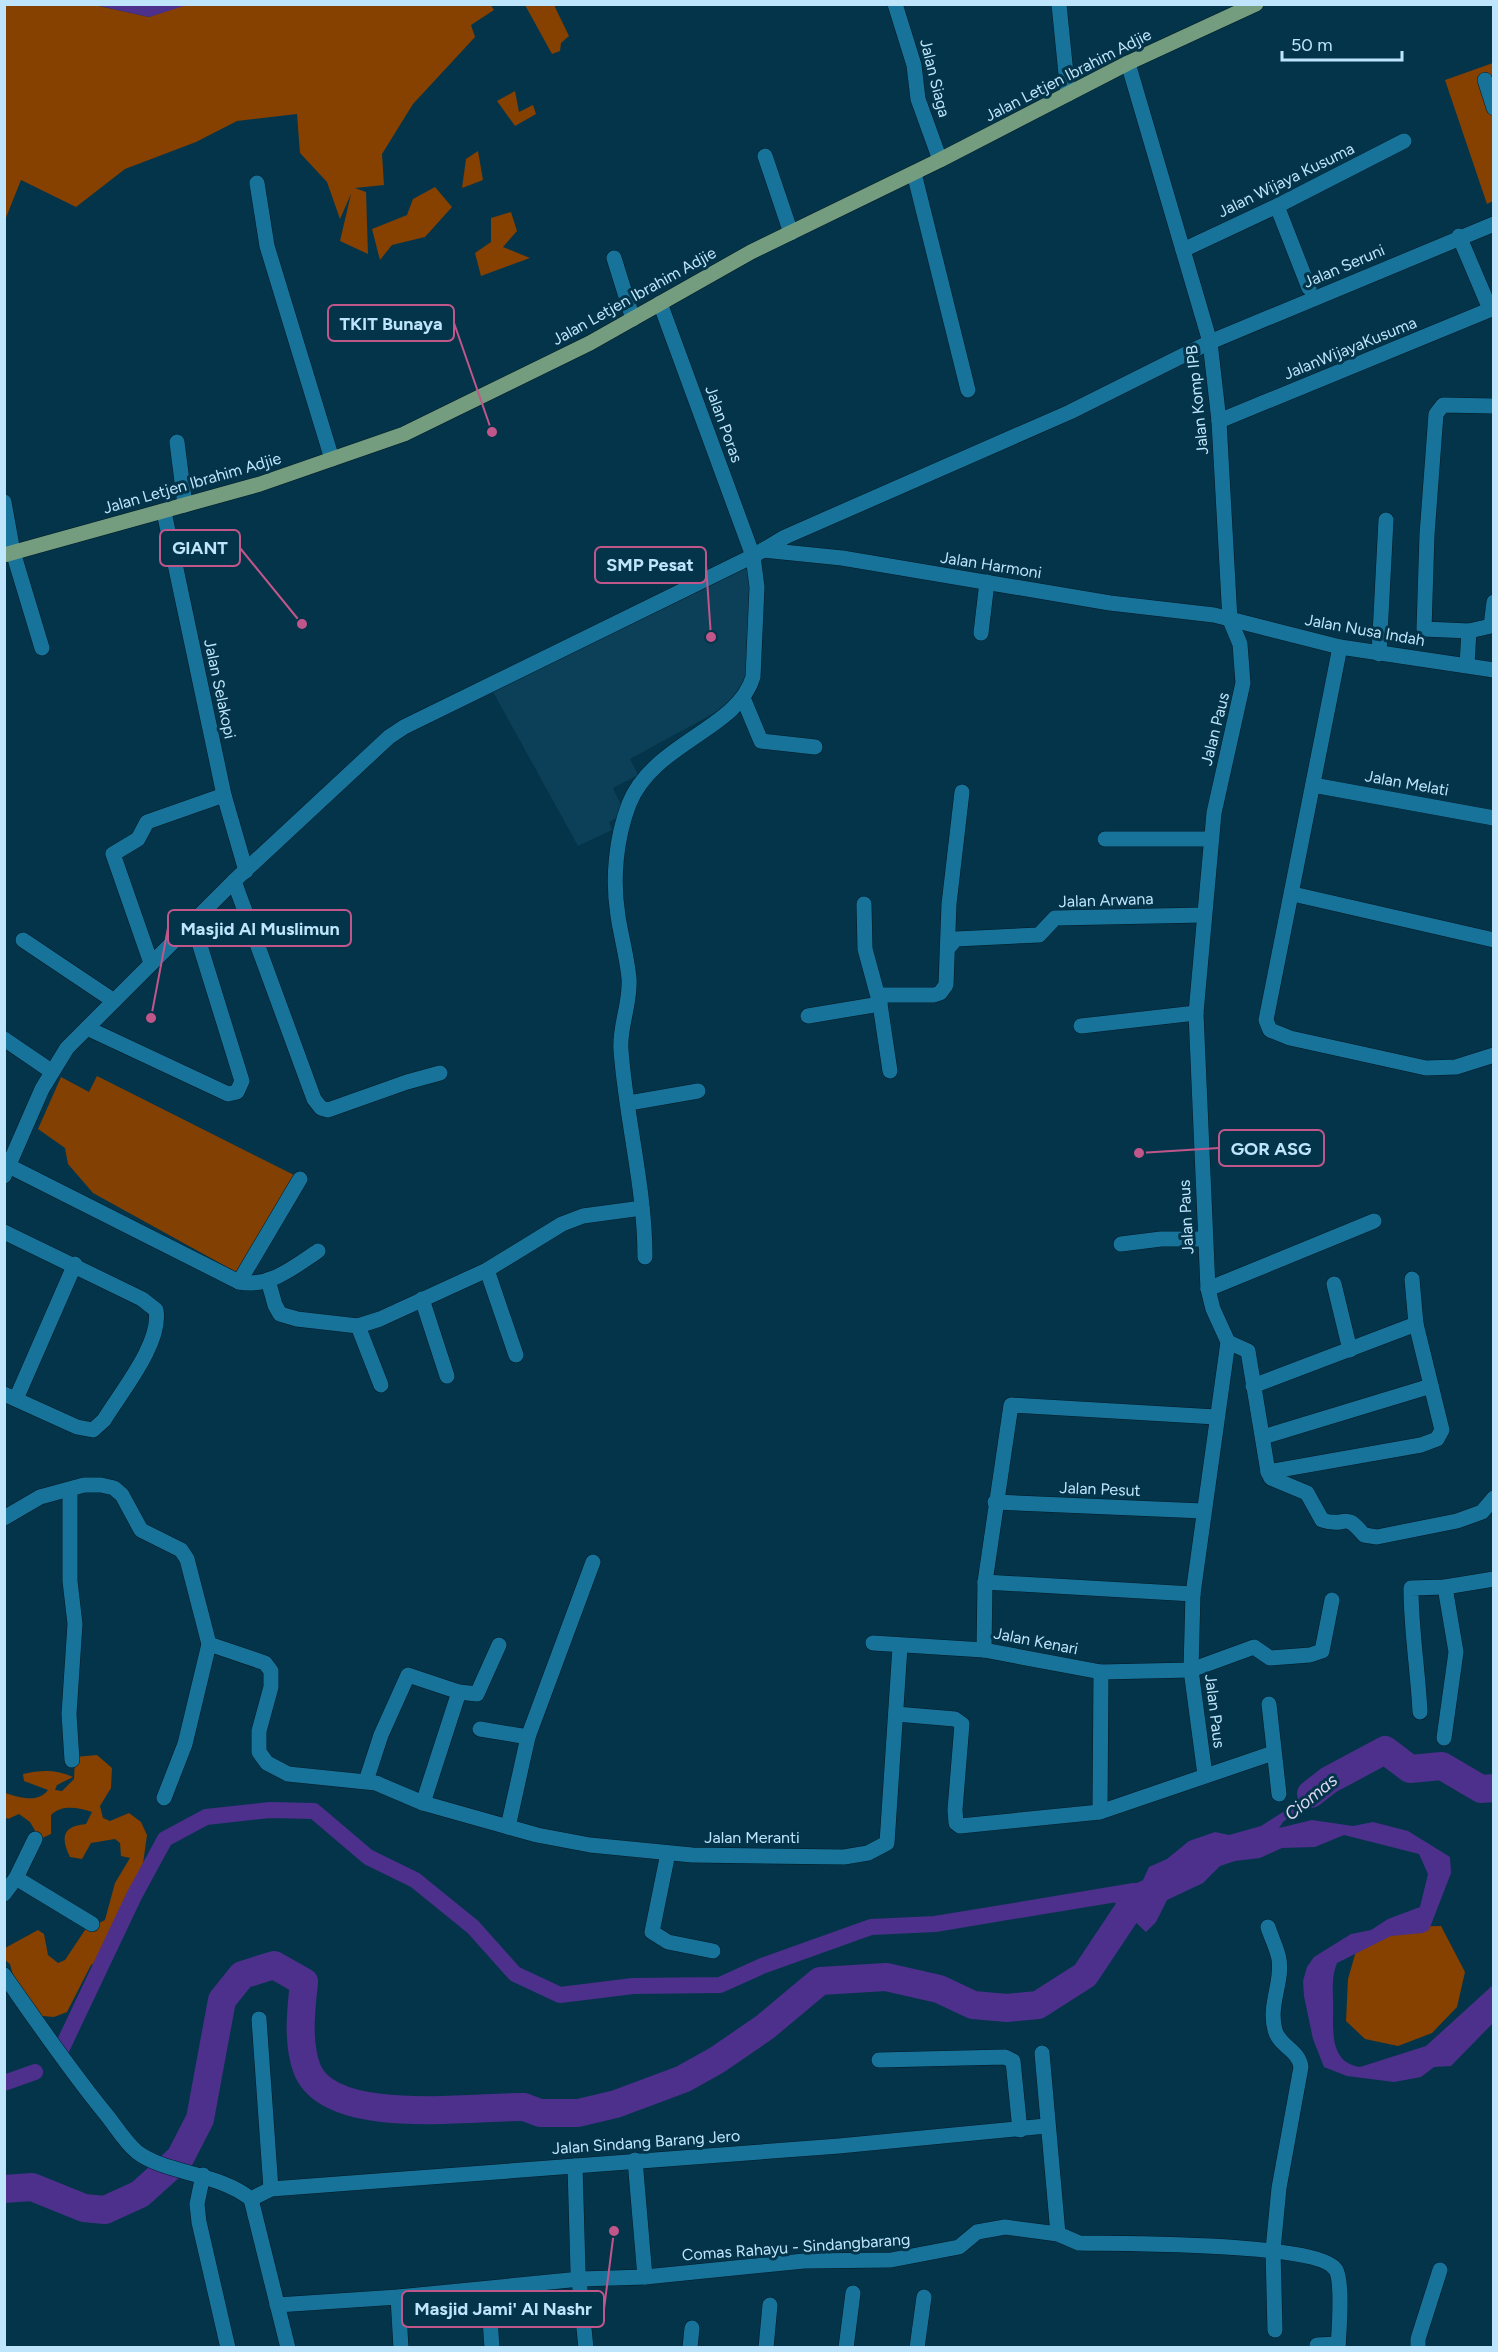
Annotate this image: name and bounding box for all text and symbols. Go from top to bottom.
scale bar [1282,24,1402,62]
street label: Jalan Letjen Ibrahim Adjie [982,25,1155,125]
text: 50 m [1291,34,1333,56]
street label: Jalan Siaga [916,37,954,119]
street label: Jalan Wijaya Kusuma [1215,139,1357,221]
street label: Jalan Seruni [1300,240,1388,292]
street label: Jalan Letjen Ibrahim Adjie [549,243,719,349]
callout: TKIT Bunaya [328,305,454,341]
text: TKIT Bunaya [340,313,442,335]
street label: JalanWijayaKusuma [1281,313,1419,383]
street label: Jalan Komp IPB [1182,344,1212,456]
street label: Jalan Poras [701,383,747,465]
street label: Jalan Letjen Ibrahim Adjie [101,448,283,518]
callout: GIANT [160,530,240,566]
text: GIANT [172,537,228,559]
callout: SMP Pesat [595,547,706,583]
street label: Jalan Harmoni [939,548,1043,582]
text: SMP Pesat [606,554,694,576]
street label: Jalan Nusa Indah [1303,610,1427,650]
street label: Jalan Selakopi [200,638,240,740]
street label: Jalan Paus [1197,691,1233,767]
street label: Jalan Melati [1364,766,1450,800]
street label: Jalan Arwana [1058,889,1154,911]
callout: Masjid Al Muslimun [168,910,351,946]
text: Masjid Al Muslimun [180,918,340,940]
callout: GOR ASG [1219,1130,1324,1166]
text: GOR ASG [1231,1138,1311,1160]
street label: Jalan Paus [1175,1179,1197,1255]
street label: Jalan Pesut [1059,1478,1141,1500]
street label: Jalan Kenari [992,1624,1080,1658]
street label: Jalan Paus [1201,1673,1229,1749]
water label: Ciomas [1280,1769,1342,1825]
street label: Jalan Meranti [704,1828,800,1847]
street label: Jalan Sindang Barang Jero [551,2126,741,2158]
street label: Comas Rahayu - Sindangbarang [681,2230,911,2264]
callout: Masjid Jami' Al Nashr [402,2291,604,2327]
text: Masjid Jami' Al Nashr [414,2298,592,2320]

